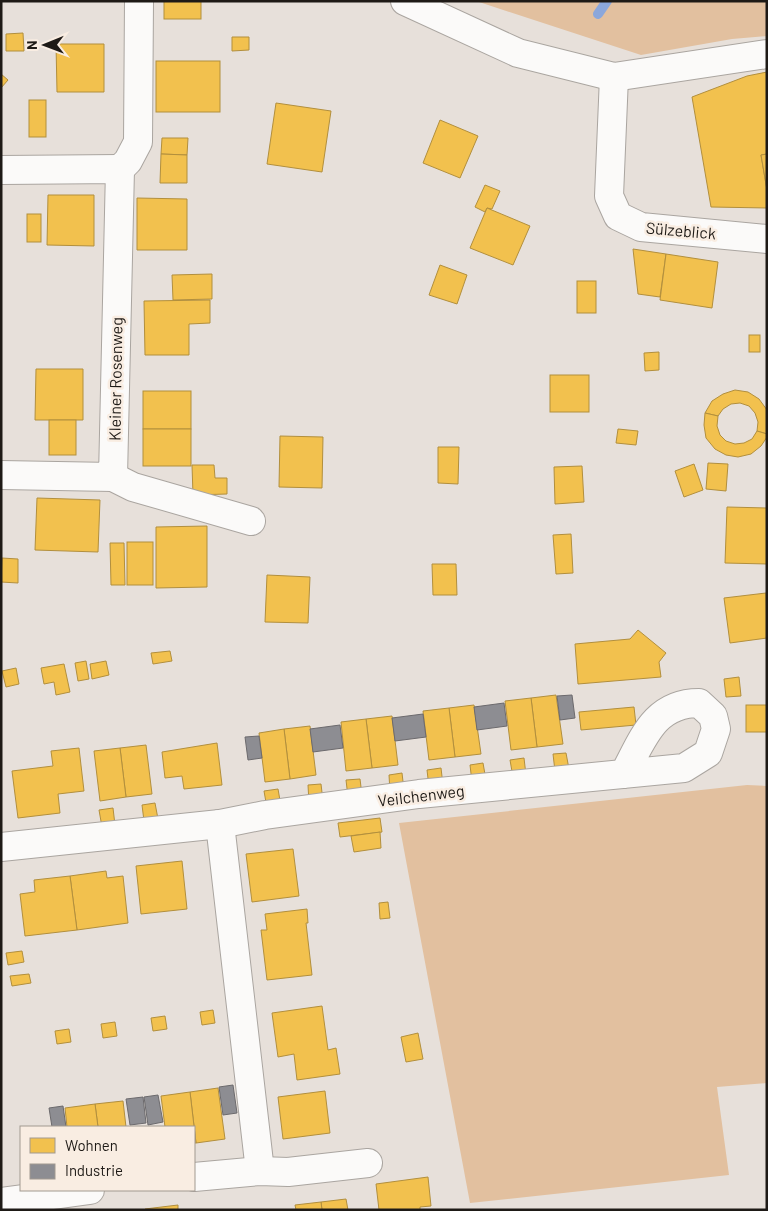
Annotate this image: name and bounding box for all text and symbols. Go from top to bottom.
north arrow [20,20,70,70]
text: N [23,40,40,50]
street label: Sülzeblick [645,217,717,243]
street label: Kleiner Rosenweg [104,317,126,441]
street label: Veilchenweg [377,780,465,810]
legend [20,1126,195,1191]
text: Wohnen [65,1136,118,1154]
text: Industrie [65,1161,123,1179]

